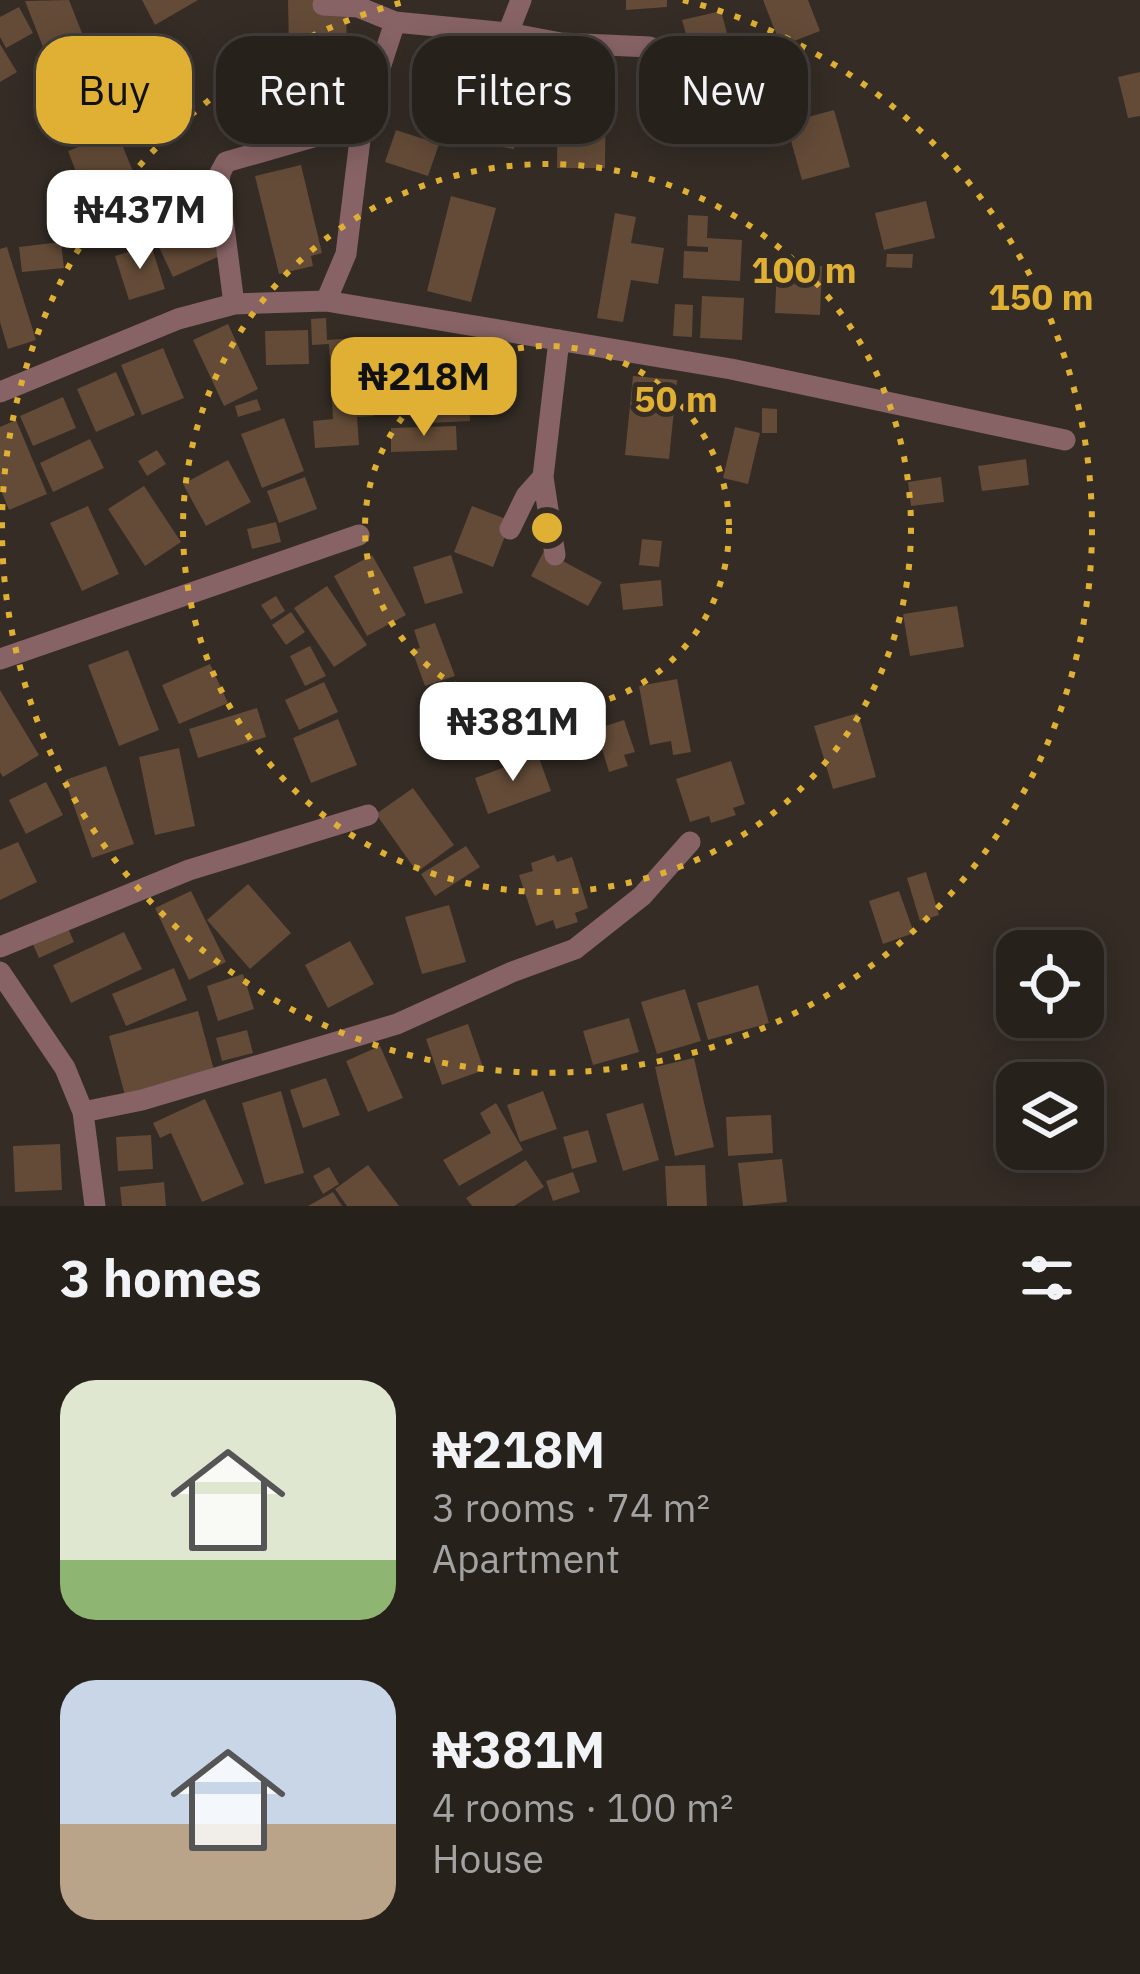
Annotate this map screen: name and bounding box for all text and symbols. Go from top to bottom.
chip: Buy [36,36,192,144]
chip: Rent [216,36,388,144]
chip: Filters [412,36,615,144]
chip: New [639,36,808,144]
pin: ₦437M [56,170,224,272]
text: ₦437M [74,183,206,234]
text: 100 m [751,246,857,293]
text: 150 m [988,273,1094,320]
pin: ₦218M [340,337,508,439]
text: ₦218M [358,350,490,401]
text: 50 m [634,375,718,422]
centre of rings [526,507,568,549]
pin: ₦381M [429,682,597,784]
text: ₦381M [447,695,579,746]
map controls [996,930,1104,1170]
button: locate [996,930,1104,1038]
button: layers [996,1062,1104,1170]
text: 3 homes [60,1245,262,1311]
icon: filters [1014,1245,1080,1311]
text: ₦218M [432,1416,605,1482]
icon: home [156,1428,300,1572]
text: 3 rooms · 74 m² [432,1482,710,1533]
text: Apartment [432,1533,620,1584]
text: ₦381M [432,1716,605,1782]
icon: home [156,1728,300,1872]
text: 4 rooms · 100 m² [432,1782,734,1833]
text: House [432,1833,544,1884]

